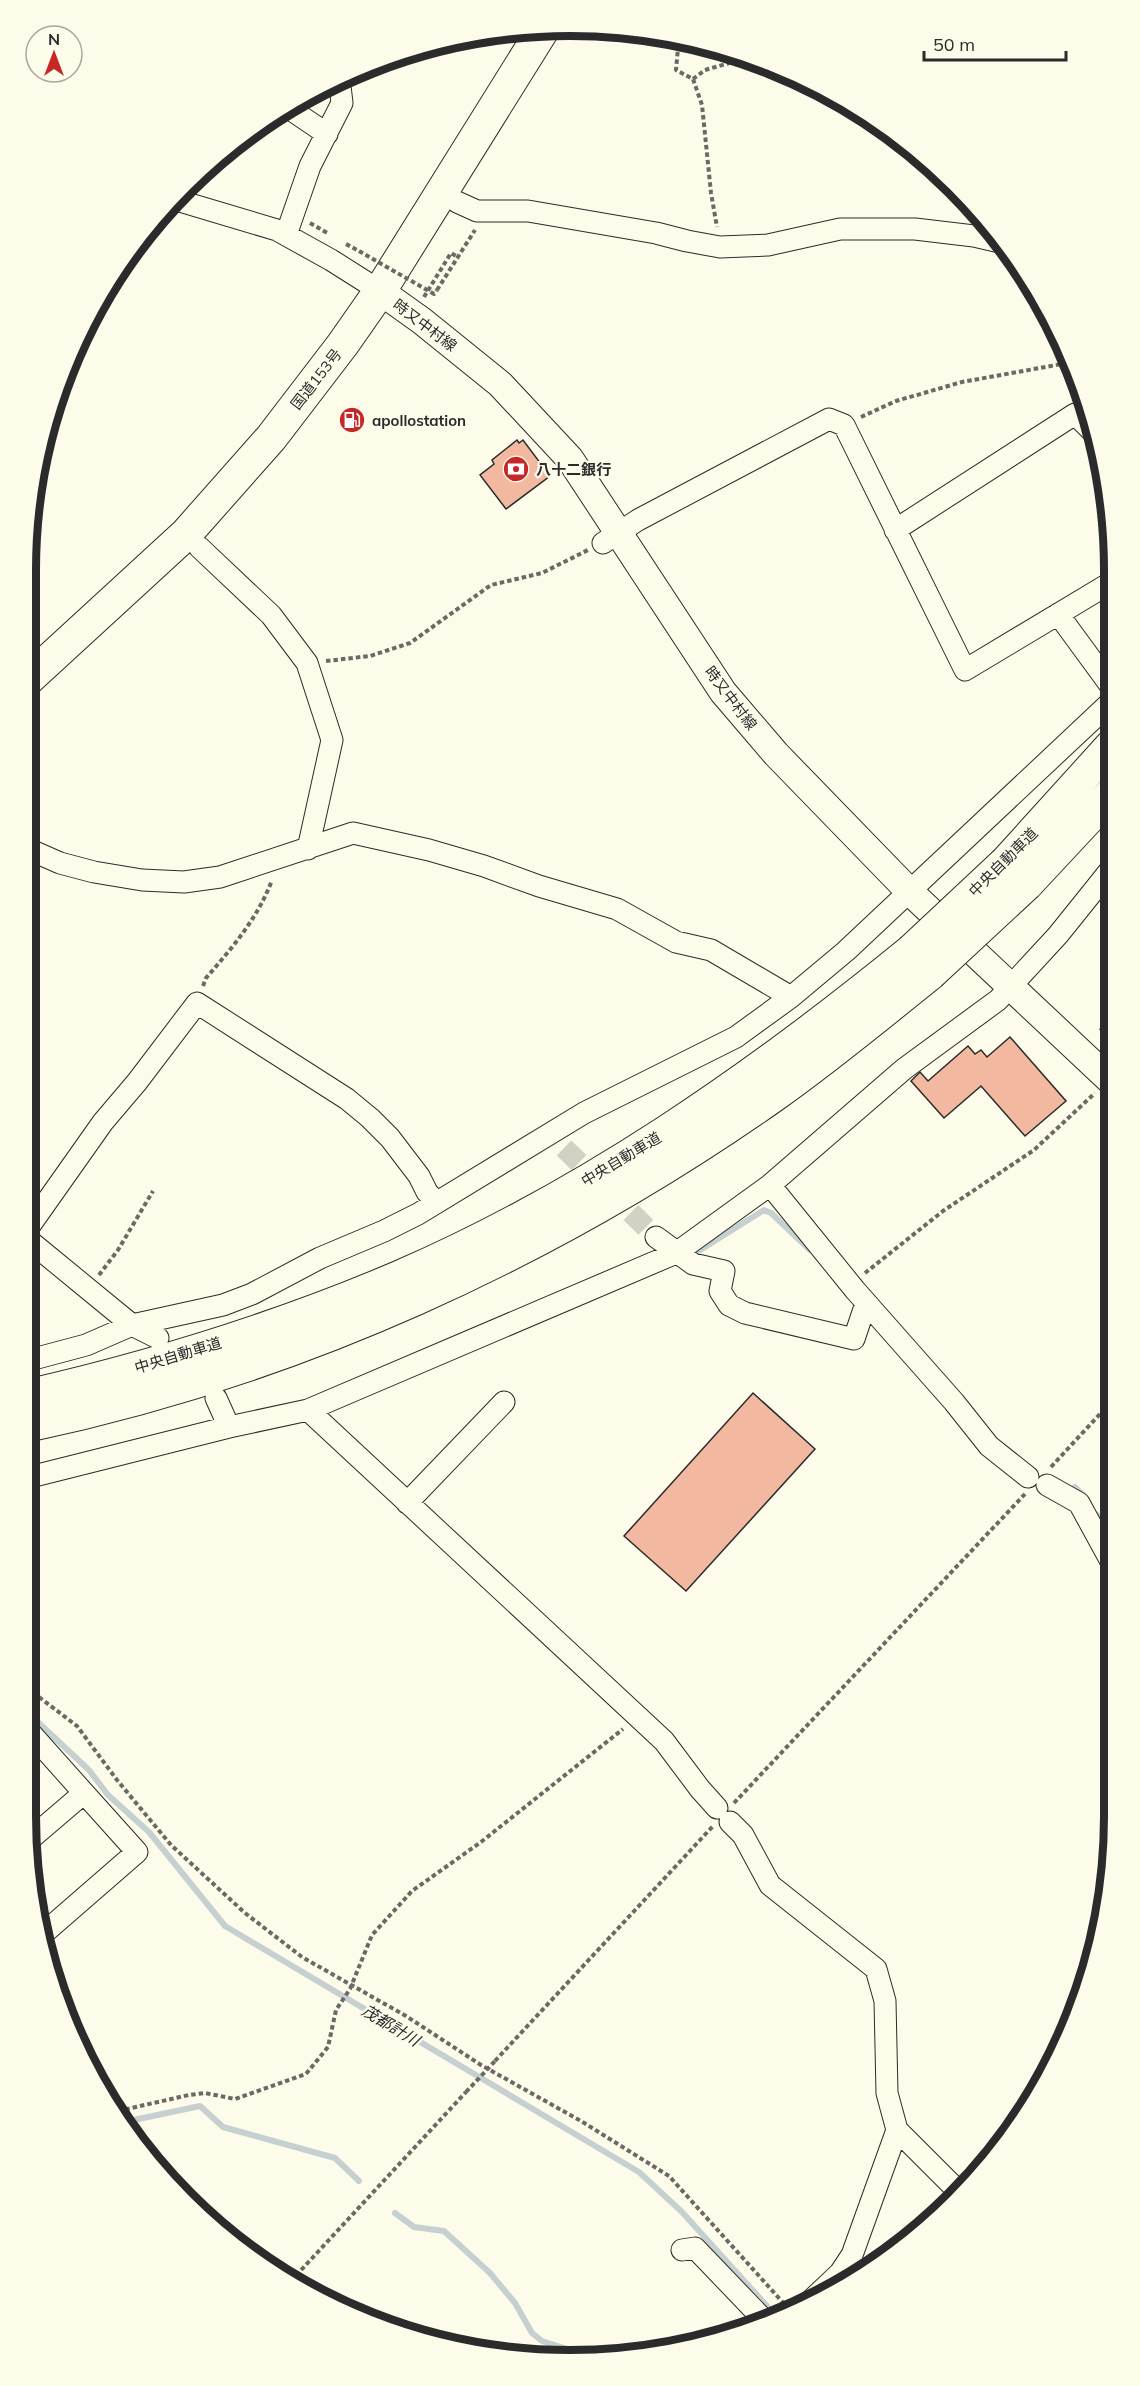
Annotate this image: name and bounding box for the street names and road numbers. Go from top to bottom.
street label: 時又中村線 [389,295,461,355]
street label: 国道153号 [286,345,346,413]
street label: 時又中村線 [701,662,761,734]
street label: 中央自動車道 [964,823,1042,901]
street label: 中央自動車道 [578,1128,664,1190]
street label: 中央自動車道 [132,1333,224,1377]

